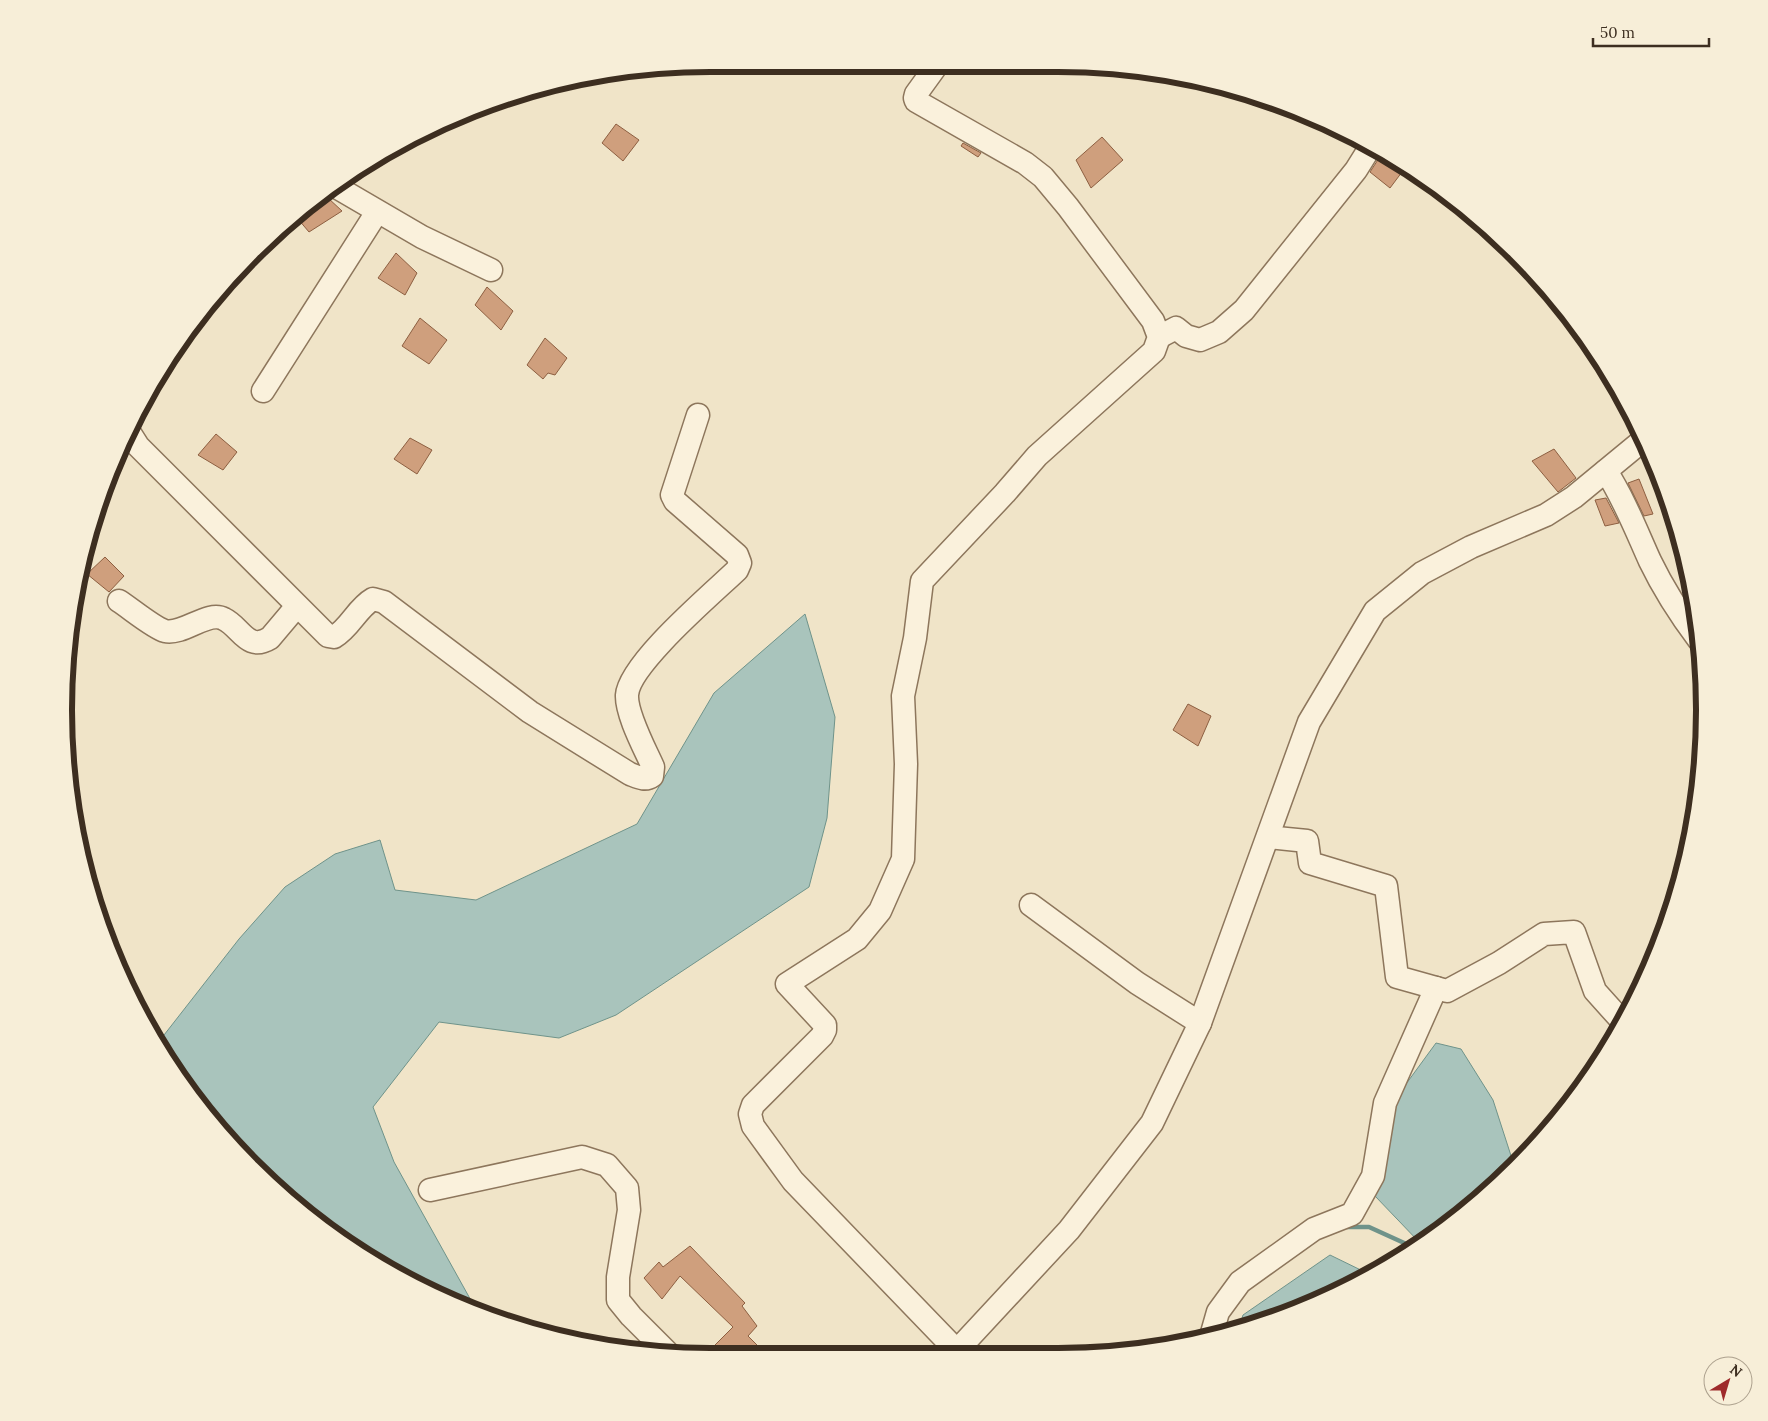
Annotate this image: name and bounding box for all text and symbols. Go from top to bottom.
scale bar [1593,15,1709,47]
text: 50 m [1600,23,1635,42]
north arrow [1703,1356,1753,1406]
text: N [1726,1360,1746,1381]

